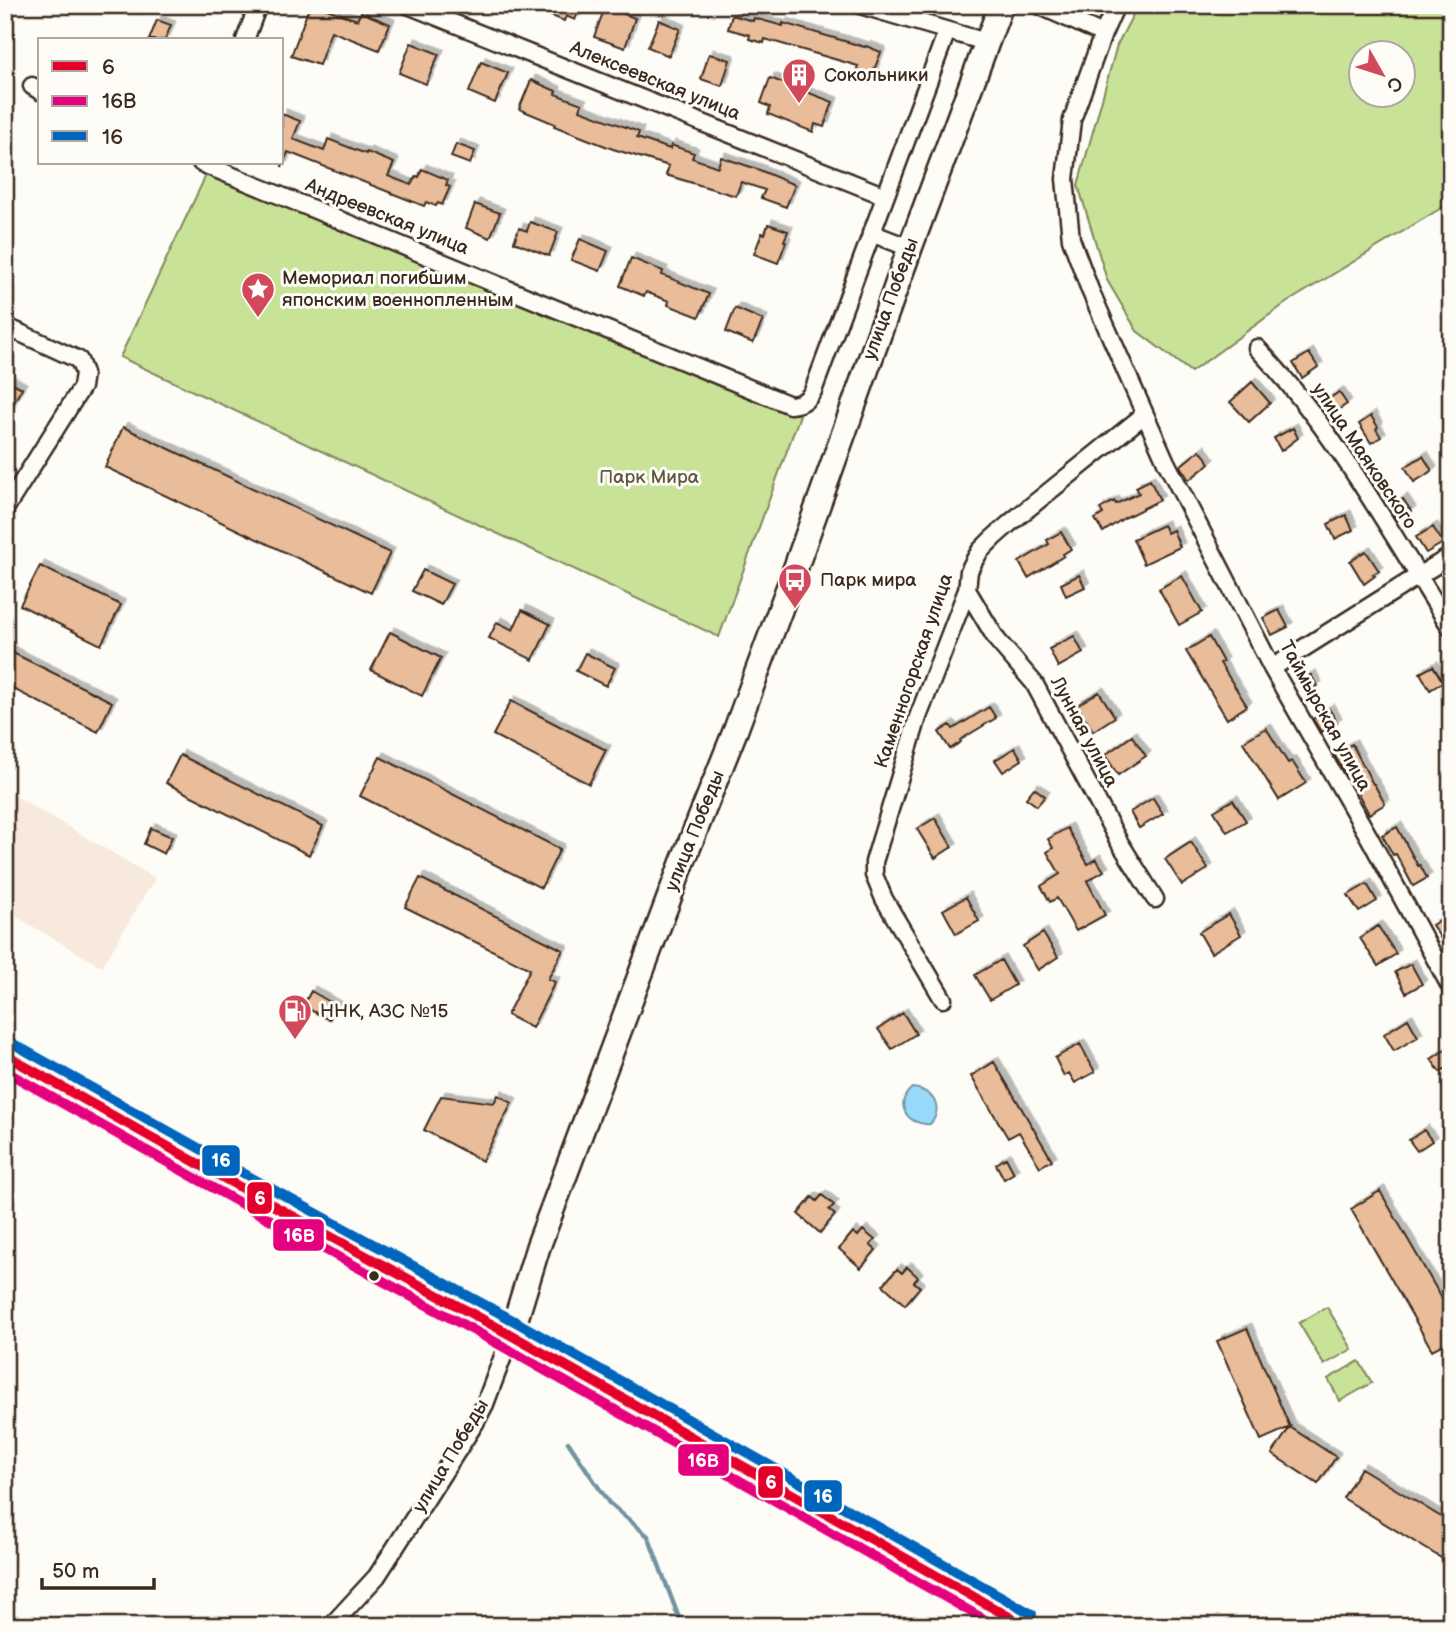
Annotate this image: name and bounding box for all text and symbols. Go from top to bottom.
street label: Алексеевская улица [566,36,744,126]
legend [38,38,284,164]
north arrow [1348,38,1418,108]
text: 6 [102,55,115,80]
building icon: Сокольники [780,56,818,105]
place label: Сокольники [824,64,929,87]
text: С [1381,71,1407,96]
text: 16В [102,89,136,114]
text: 16 [102,125,123,150]
street label: Андреевская улица [301,173,472,260]
street label: улица Победы [858,235,924,363]
place label: Мемориал погибшим японским военнопленным [282,267,514,312]
place icon: Мемориал погибшим японским военнопленным [239,270,277,319]
street label: улица Маяковского [1307,379,1421,533]
park label: Парк Мира [599,466,699,489]
bus stop icon: Парк мира [776,561,814,610]
place label: Парк мира [820,569,916,592]
street label: Каменногорская улица [870,571,958,771]
street label: Таймырская улица [1274,637,1376,795]
street label: Лунная улица [1045,672,1123,791]
street label: улица Победы [660,767,730,895]
fuel station icon: ННК, АЗС №15 [276,992,314,1041]
place label: ННК, АЗС №15 [320,1000,448,1023]
line badge: 16 [201,1144,241,1177]
text: 16 [211,1150,231,1173]
line badge: 6 [246,1181,273,1215]
text: 6 [254,1188,266,1211]
line badge: 16В [272,1218,325,1252]
text: 16В [283,1225,315,1248]
unlabelled marker [367,1269,381,1283]
street label: улица Победы [408,1395,494,1517]
line badge: 16В [677,1443,730,1477]
text: 16В [687,1450,719,1473]
line badge: 6 [757,1465,784,1499]
text: 6 [765,1472,777,1495]
line badge: 16 [803,1479,843,1513]
text: 16 [813,1486,833,1509]
scale bar [42,1547,154,1591]
text: 50 m [52,1559,99,1584]

